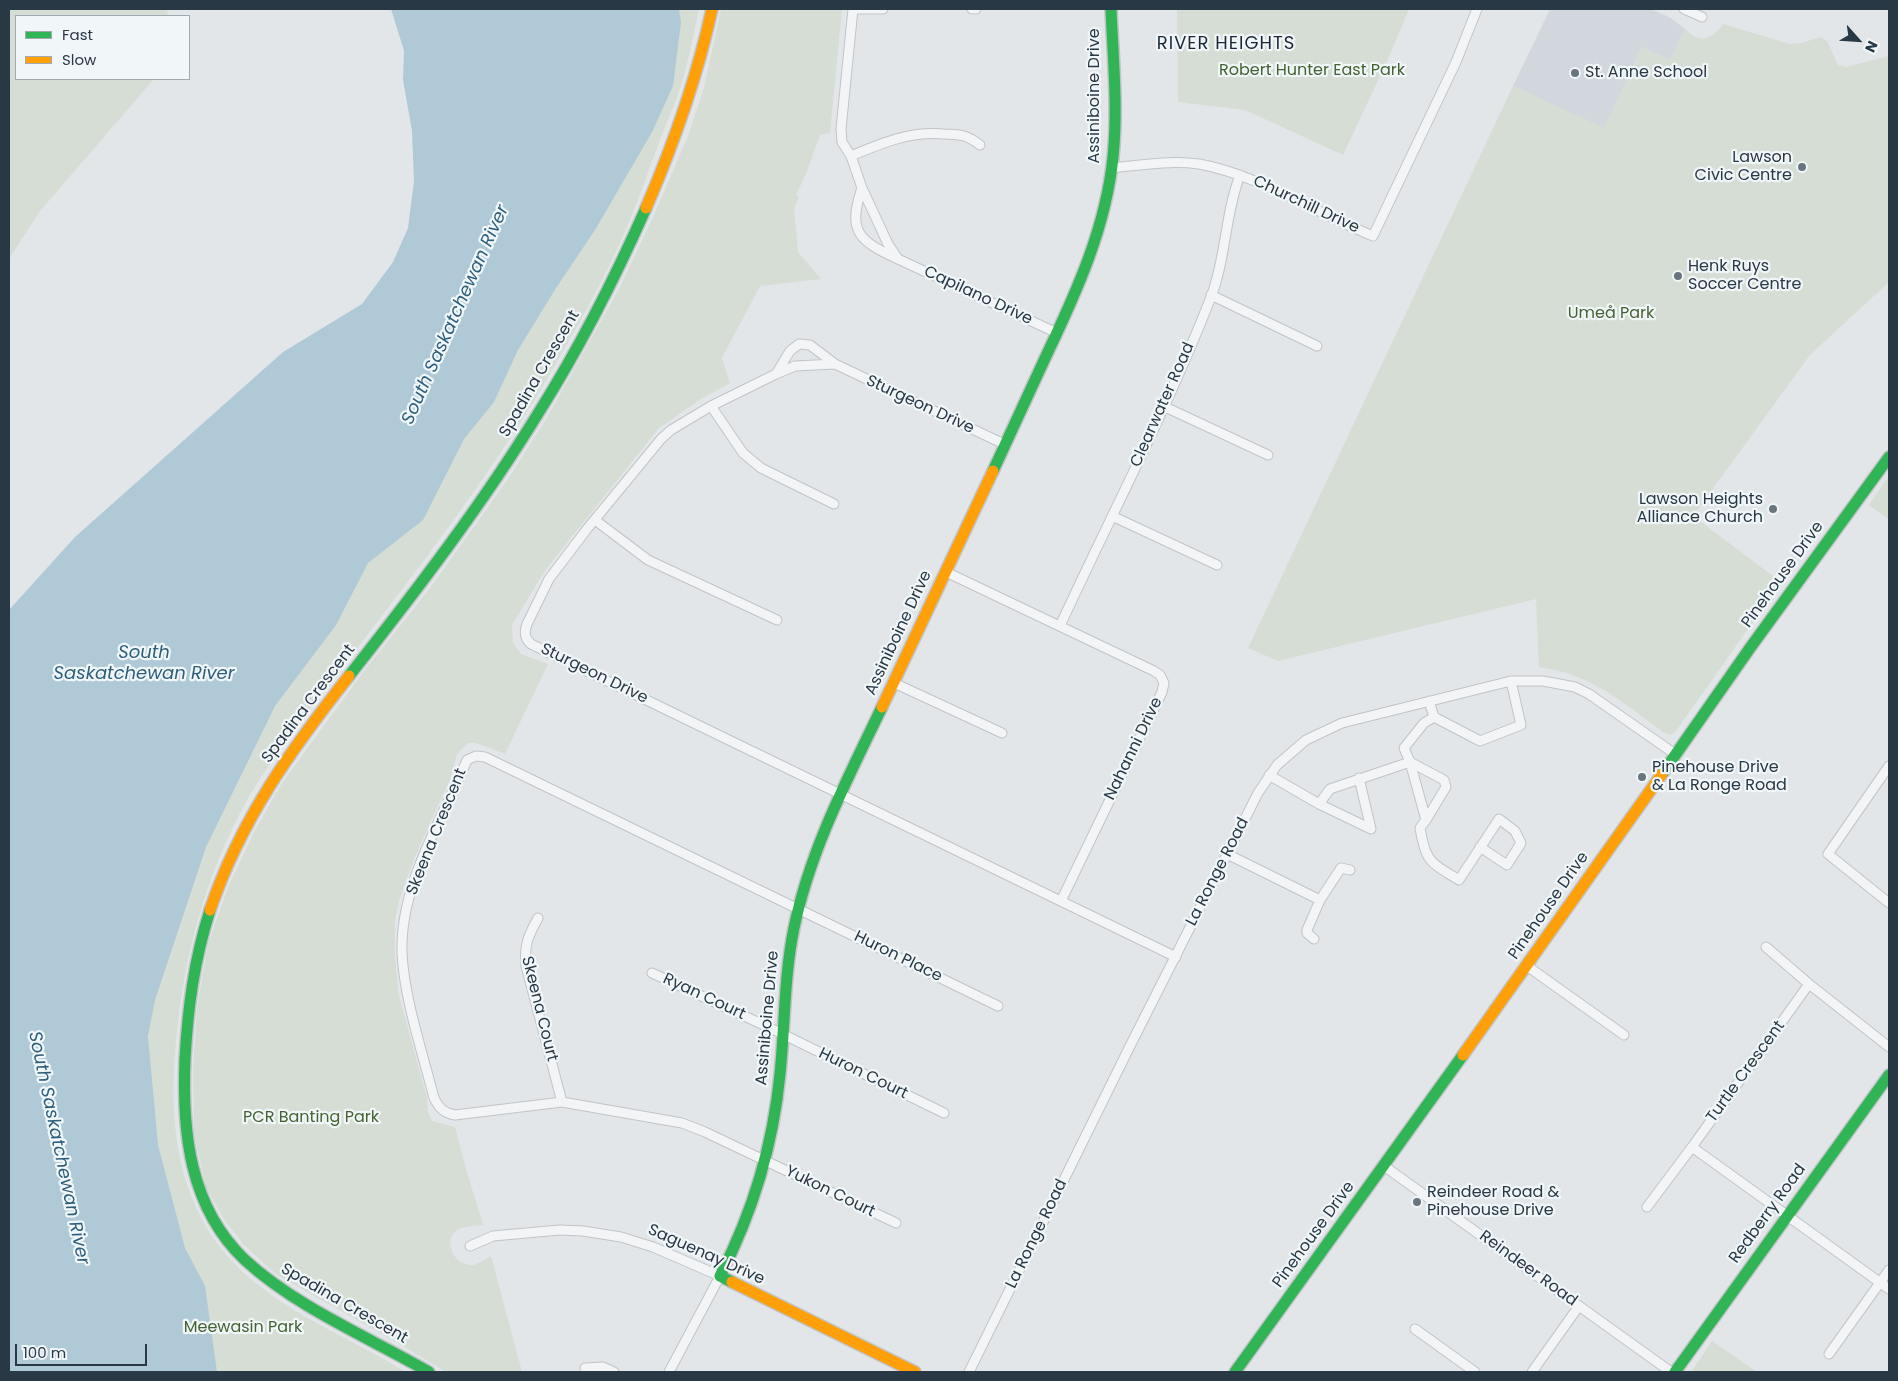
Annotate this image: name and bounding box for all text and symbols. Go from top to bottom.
legend [15,15,190,80]
north arrow [1833,15,1883,65]
text: Fast [62,24,93,45]
street label: Assiniboine Drive [1085,28,1105,164]
district label: RIVER HEIGHTS [1155,33,1297,55]
text: N [1860,37,1883,56]
text: Slow [62,49,96,70]
park label: Robert Hunter East Park [1219,61,1405,81]
place label: St. Anne School [1585,63,1707,83]
marker: St. Anne School [1569,67,1581,79]
place label: Lawson Civic Centre [1695,148,1792,186]
marker: Lawson Civic Centre [1796,161,1808,173]
street label: Churchill Drive [1250,172,1362,238]
water label: South Saskatchewan River [398,202,514,428]
place label: Henk Ruys Soccer Centre [1688,257,1801,295]
street label: Capilano Drive [921,262,1035,330]
marker: Henk Ruys Soccer Centre [1672,270,1684,282]
park label: Umeå Park [1568,304,1654,324]
street label: Spadina Crescent [496,307,584,441]
street label: Clearwater Road [1127,340,1199,470]
street label: Sturgeon Drive [863,372,977,438]
place label: Lawson Heights Alliance Church [1637,490,1763,528]
marker: Lawson Heights Alliance Church [1767,503,1779,515]
street label: Pinehouse Drive [1738,518,1828,632]
street label: Assiniboine Drive [862,568,936,698]
street label: Sturgeon Drive [537,640,651,708]
street label: Spadina Crescent [258,641,360,767]
water label: South Saskatchewan River [54,642,234,684]
street label: Nahanni Drive [1101,694,1167,804]
place label: Pinehouse Drive & La Ronge Road [1652,758,1787,796]
street label: Skeena Crescent [403,766,471,898]
marker: Pinehouse Drive & La Ronge Road [1636,771,1648,783]
street label: La Ronge Road [1182,815,1254,929]
street label: Pinehouse Drive [1505,849,1593,963]
street label: Huron Place [851,927,945,987]
street label: Assiniboine Drive [753,950,783,1086]
street label: Skeena Court [517,955,561,1063]
street label: Ryan Court [660,970,748,1024]
street label: Turtle Crescent [1703,1017,1789,1127]
water label: South Saskatchewan River [23,1029,93,1267]
street label: Huron Court [815,1044,911,1104]
park label: PCR Banting Park [243,1108,379,1128]
street label: Redberry Road [1726,1161,1810,1267]
street label: Yukon Court [782,1162,878,1222]
street label: La Ronge Road [1002,1176,1072,1292]
street label: Pinehouse Drive [1269,1178,1359,1292]
place label: Reindeer Road & Pinehouse Drive [1427,1183,1559,1221]
marker: Reindeer Road & Pinehouse Drive [1411,1196,1423,1208]
street label: Saguenay Drive [645,1221,767,1289]
street label: Reindeer Road [1475,1227,1581,1311]
street label: Spadina Crescent [277,1260,411,1348]
park label: Meewasin Park [184,1318,302,1338]
scale bar [18,1334,150,1366]
text: 100 m [23,1342,66,1363]

